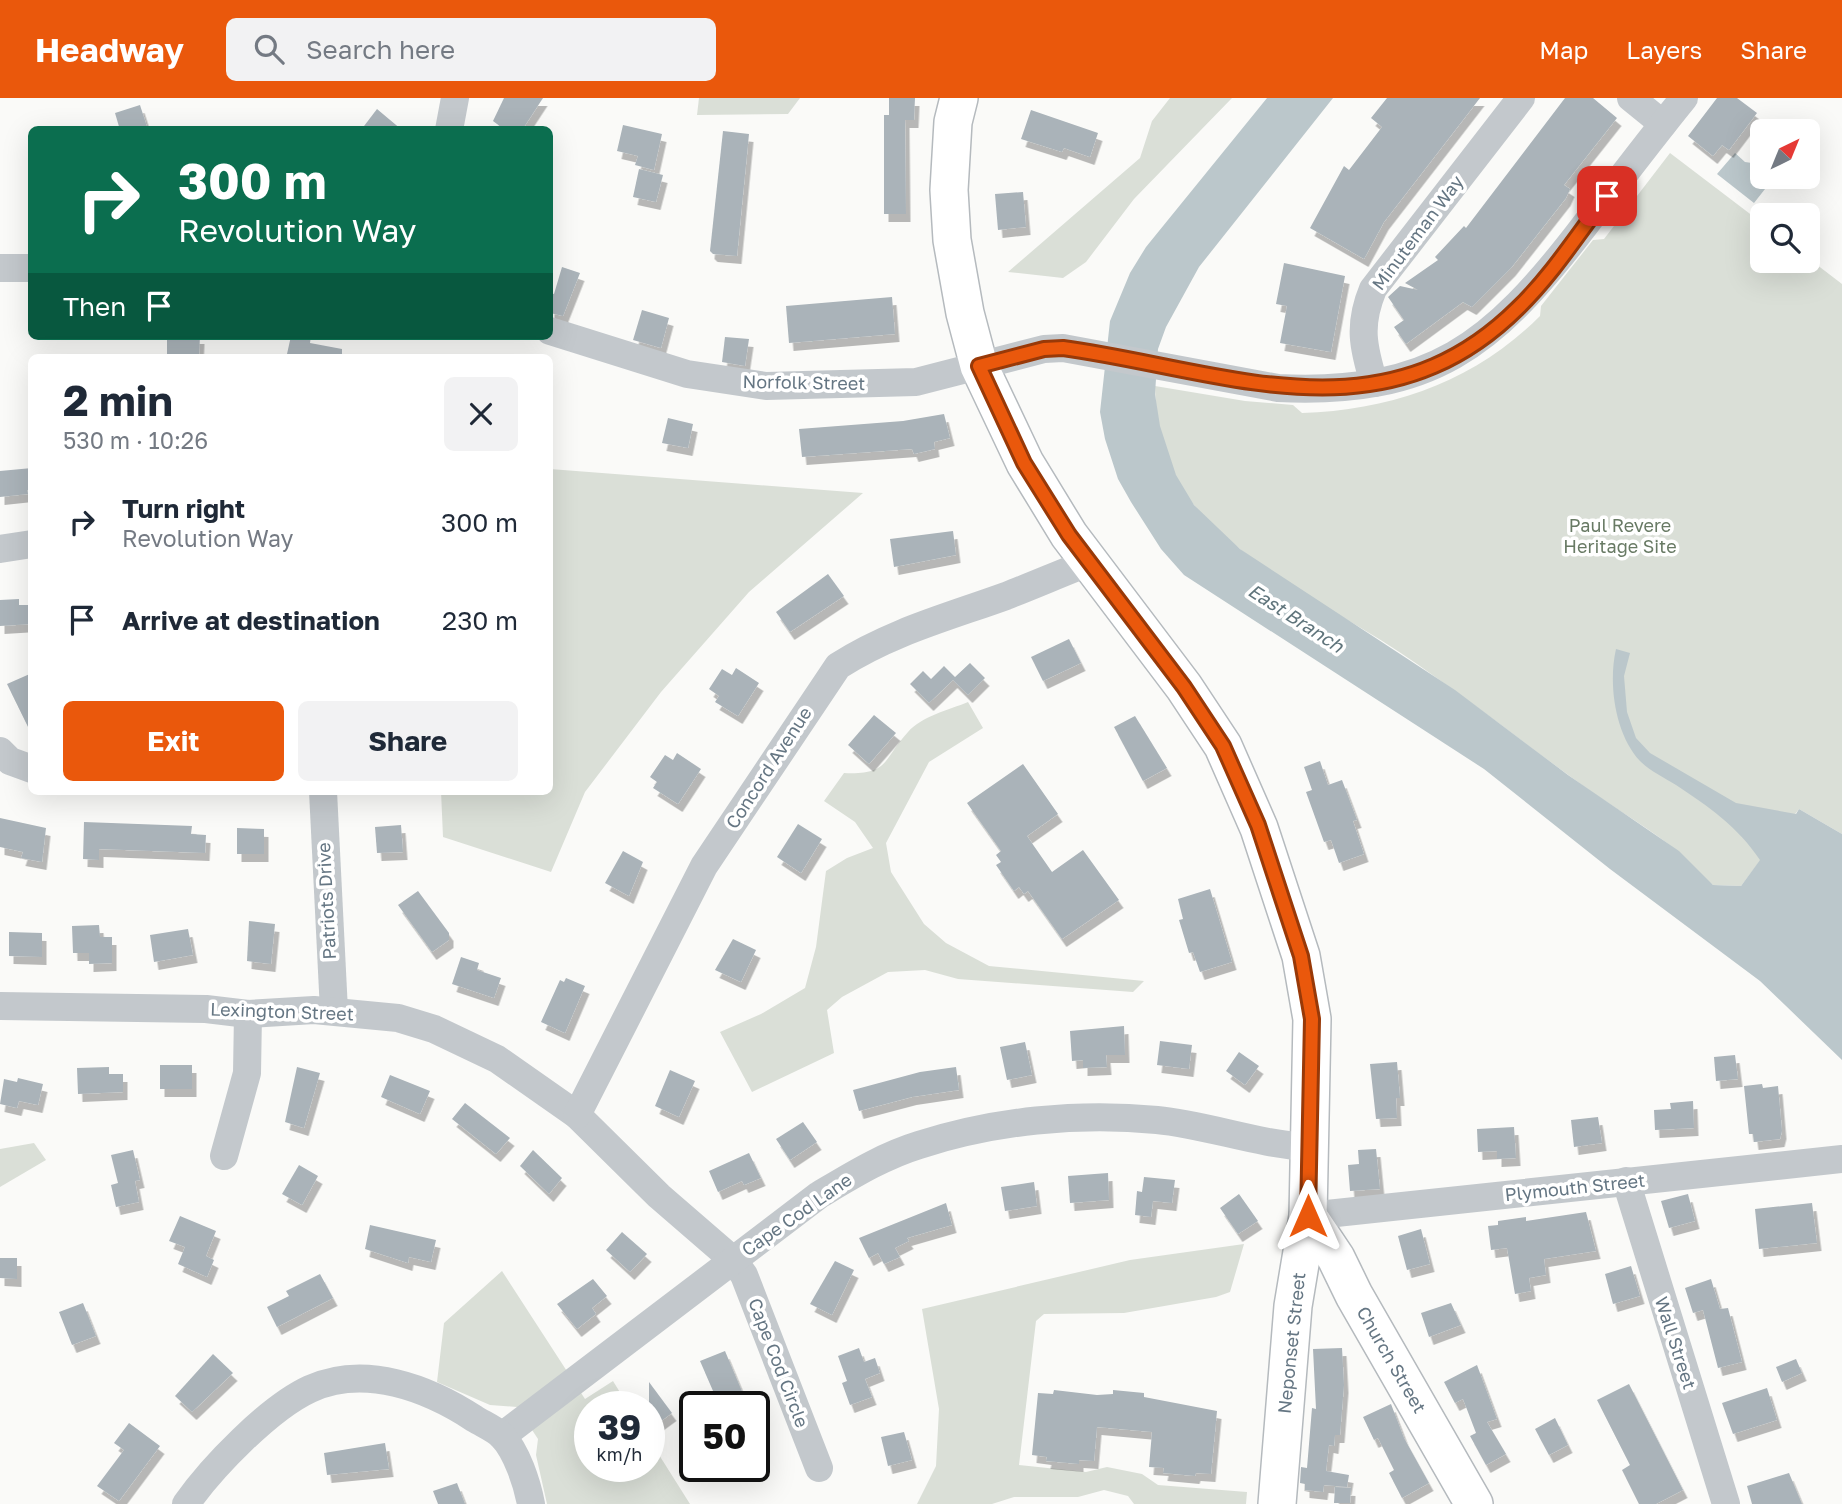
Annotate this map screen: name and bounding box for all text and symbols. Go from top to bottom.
search box [226,18,716,81]
text: Headway [35,30,184,69]
icon: search [250,30,288,68]
text: Search here [306,34,455,65]
text: Map [1539,35,1588,64]
text: Layers [1626,35,1702,64]
text: Share [1740,35,1807,64]
north arrow [1750,119,1820,189]
map controls [1750,119,1820,273]
text: 300 m [178,151,327,210]
icon: right [63,154,154,245]
pin [1577,166,1637,226]
street label: Minuteman Way [1367,171,1468,294]
icon: arrive [1588,177,1626,215]
button: search [1750,203,1820,273]
text: Revolution Way [178,211,417,249]
icon: arrive [140,287,178,325]
text: Then [63,291,126,322]
street label: Norfolk Street [742,370,866,394]
text: 2 min [63,375,173,425]
button: close [444,377,518,451]
text: 530 m · 10:26 [63,426,208,454]
text: Turn right [122,493,245,524]
icon: right [63,503,101,541]
text: 300 m [441,507,518,538]
park label: Paul Revere Heritage Site [1563,514,1677,557]
text: Revolution Way [122,524,293,552]
water label: East Branch [1244,578,1349,658]
icon: arrive [63,601,101,639]
text: Arrive at destination [122,605,380,636]
text: 230 m [442,605,518,636]
button: Exit [63,701,284,781]
button: Share [298,701,518,781]
street label: Concord Avenue [721,702,816,832]
street label: Patriots Drive [312,842,340,960]
street label: Lexington Street [210,997,354,1025]
street label: Cape Cod Lane [737,1168,856,1260]
street label: Plymouth Street [1504,1169,1646,1205]
position arrow [1271,1179,1345,1253]
street label: Neponset Street [1273,1271,1309,1415]
street label: Wall Street [1651,1294,1701,1392]
street label: Cape Cod Circle [744,1295,814,1430]
street label: Church Street [1352,1302,1431,1417]
speed limit sign: 50 [679,1391,770,1482]
text: 39 [598,1406,641,1448]
text: km/h [597,1443,642,1465]

